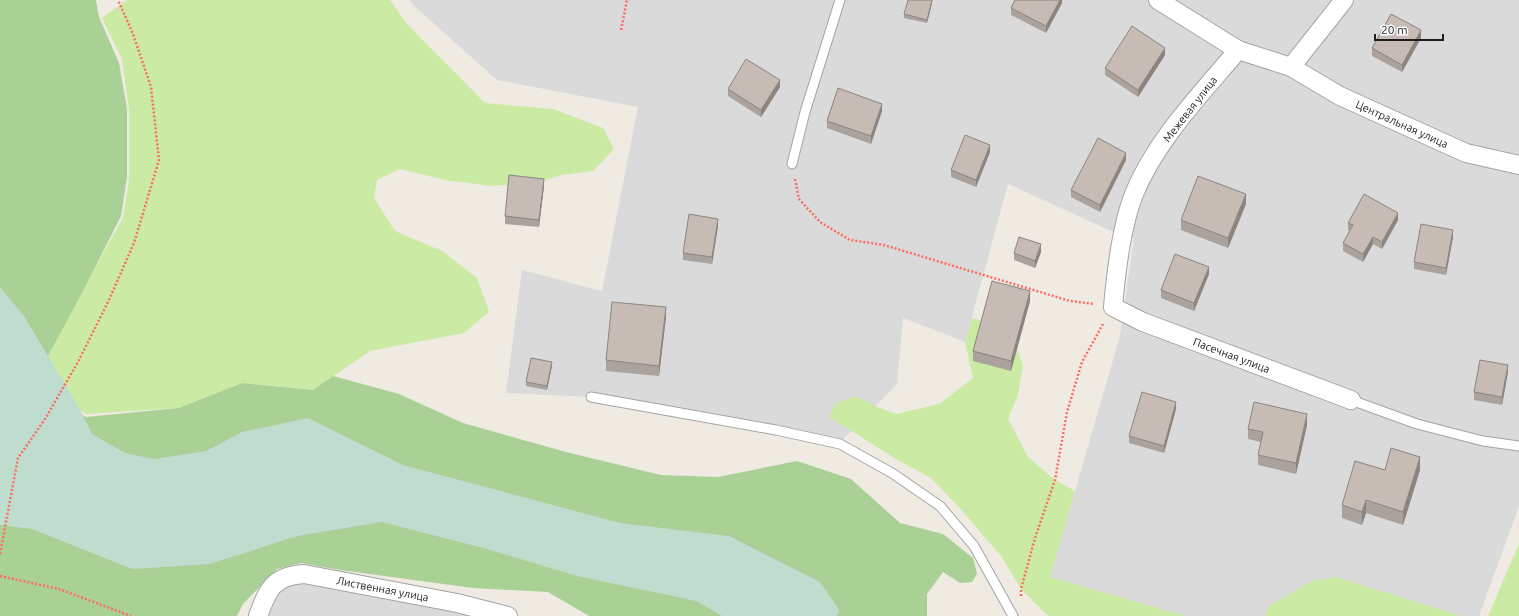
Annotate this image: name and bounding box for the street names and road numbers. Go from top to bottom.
street label: Межевая улица [1161,74,1219,144]
street label: Центральная улица [1354,98,1450,150]
street label: Пасечная улица [1192,335,1272,375]
street label: Лиственная улица [336,574,430,604]

